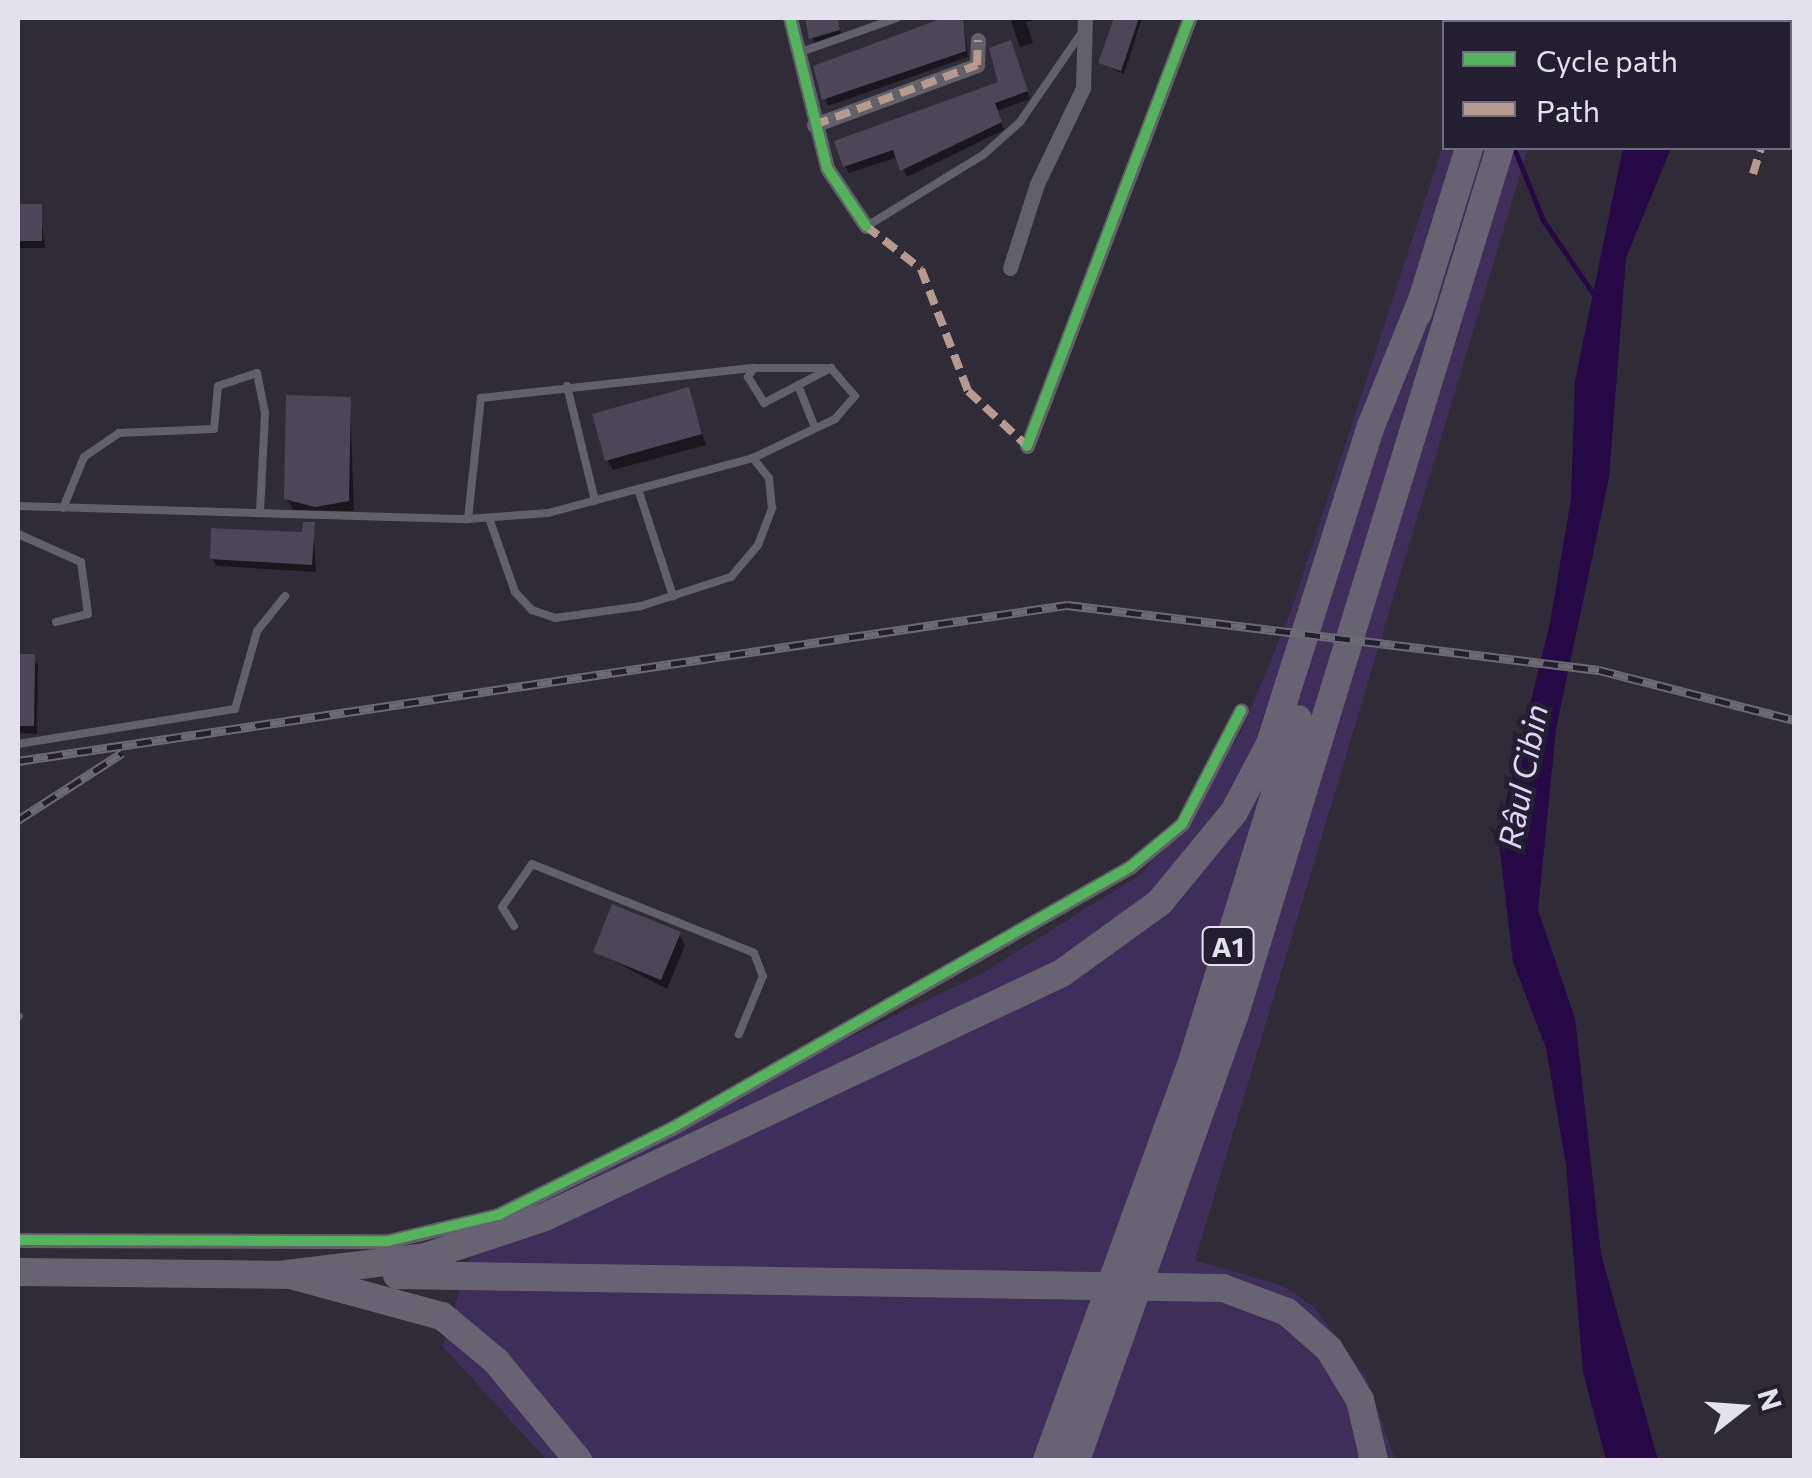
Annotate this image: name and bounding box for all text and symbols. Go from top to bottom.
legend [1442,20,1792,150]
text: Cycle path [1536,41,1678,78]
text: Path [1536,91,1600,128]
water label: Râul Cibin [1489,701,1555,851]
road number: A1 [1200,923,1256,969]
north arrow [1692,1358,1792,1458]
text: N [1751,1384,1790,1414]

